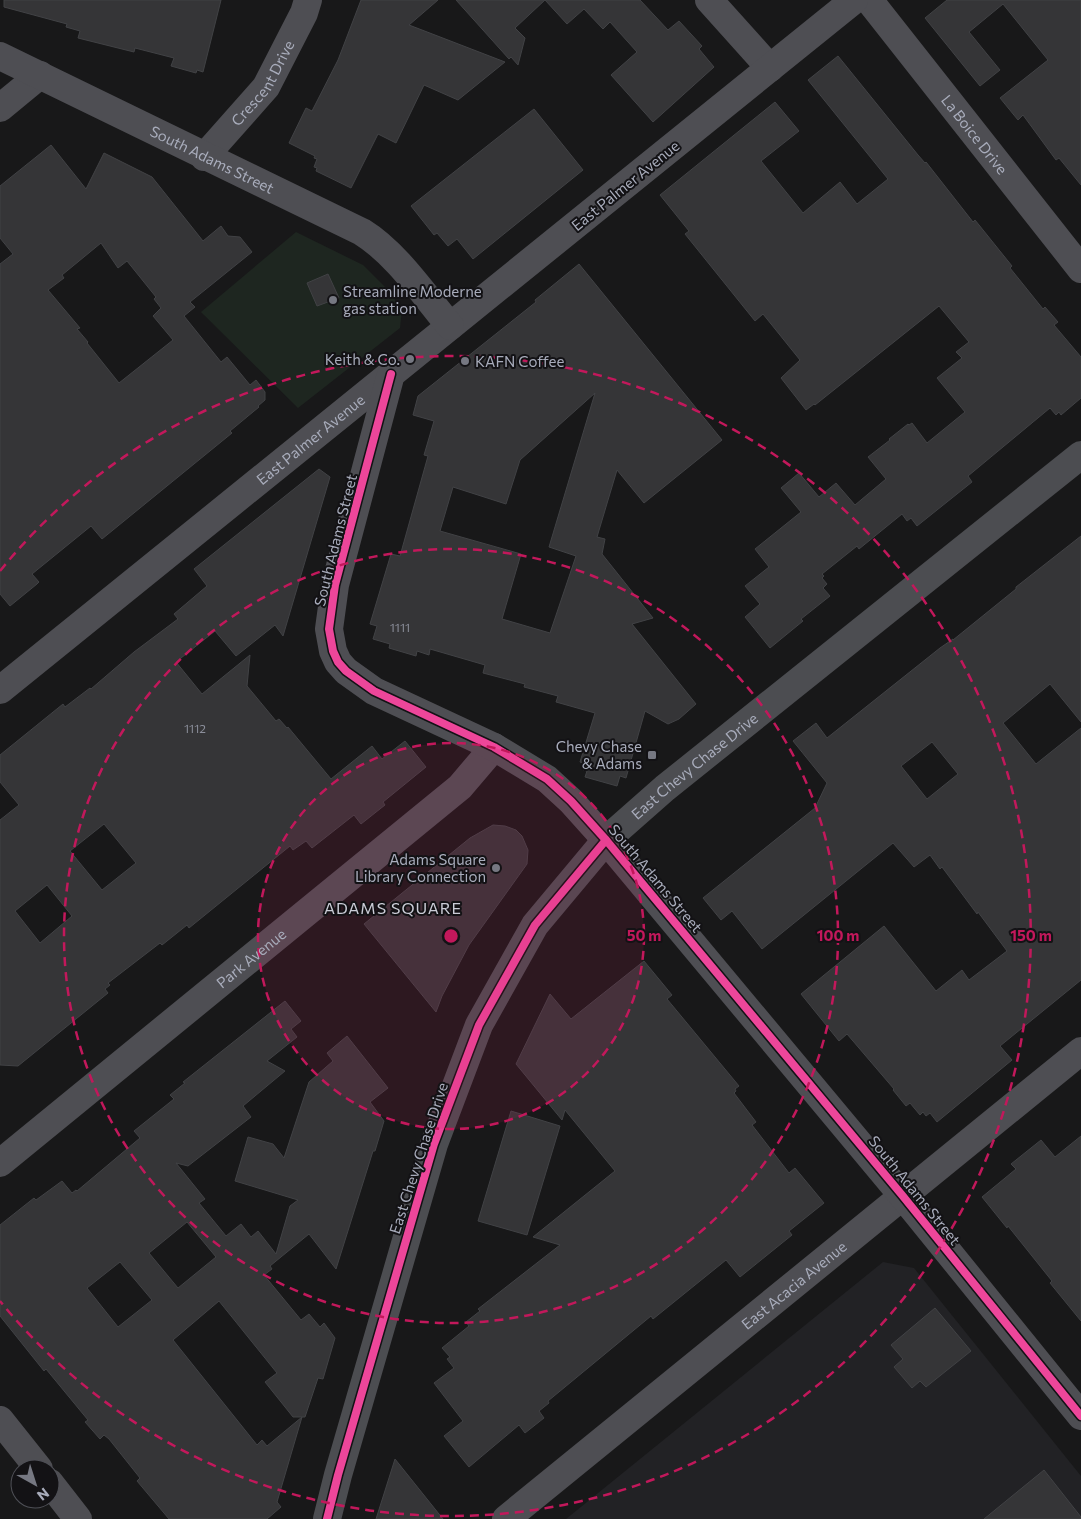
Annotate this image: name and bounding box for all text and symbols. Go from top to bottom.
street label: Crescent Drive [227,37,298,129]
street label: La Boice Drive [938,91,1012,178]
street label: South Adams Street [147,121,277,197]
street label: East Palmer Avenue [567,136,683,234]
place label: Streamline Moderne gas station [343,282,482,317]
marker: Streamline Moderne gas station [327,294,339,306]
place label: Keith & Co. [325,350,400,368]
place label: KAFN Coffee [475,352,564,370]
marker: Keith & Co. [404,353,416,365]
marker: KAFN Coffee [459,355,471,367]
street label: East Palmer Avenue [253,390,368,488]
street label: South Adams Street [310,472,360,608]
house number: 1111 [390,620,410,634]
street label: East Chevy Chase Drive [627,709,761,823]
house number: 1112 [184,721,206,735]
place label: Chevy Chase & Adams [556,737,642,772]
marker: Chevy Chase & Adams [646,749,658,761]
street label: South Adams Street [606,820,706,936]
place label: Adams Square Library Connection [355,850,486,885]
marker: Adams Square Library Connection [490,862,502,874]
district label: ADAMS SQUARE [324,898,462,917]
street label: Park Avenue [213,924,289,992]
text: 50 m [627,926,661,944]
text: 100 m [817,926,859,944]
text: 150 m [1010,926,1052,944]
centre of rings [442,927,460,945]
street label: East Chevy Chase Drive [385,1080,451,1236]
street label: South Adams Street [865,1132,965,1248]
street label: East Acacia Avenue [738,1237,850,1333]
north arrow [10,1459,60,1509]
text: N [34,1485,53,1504]

